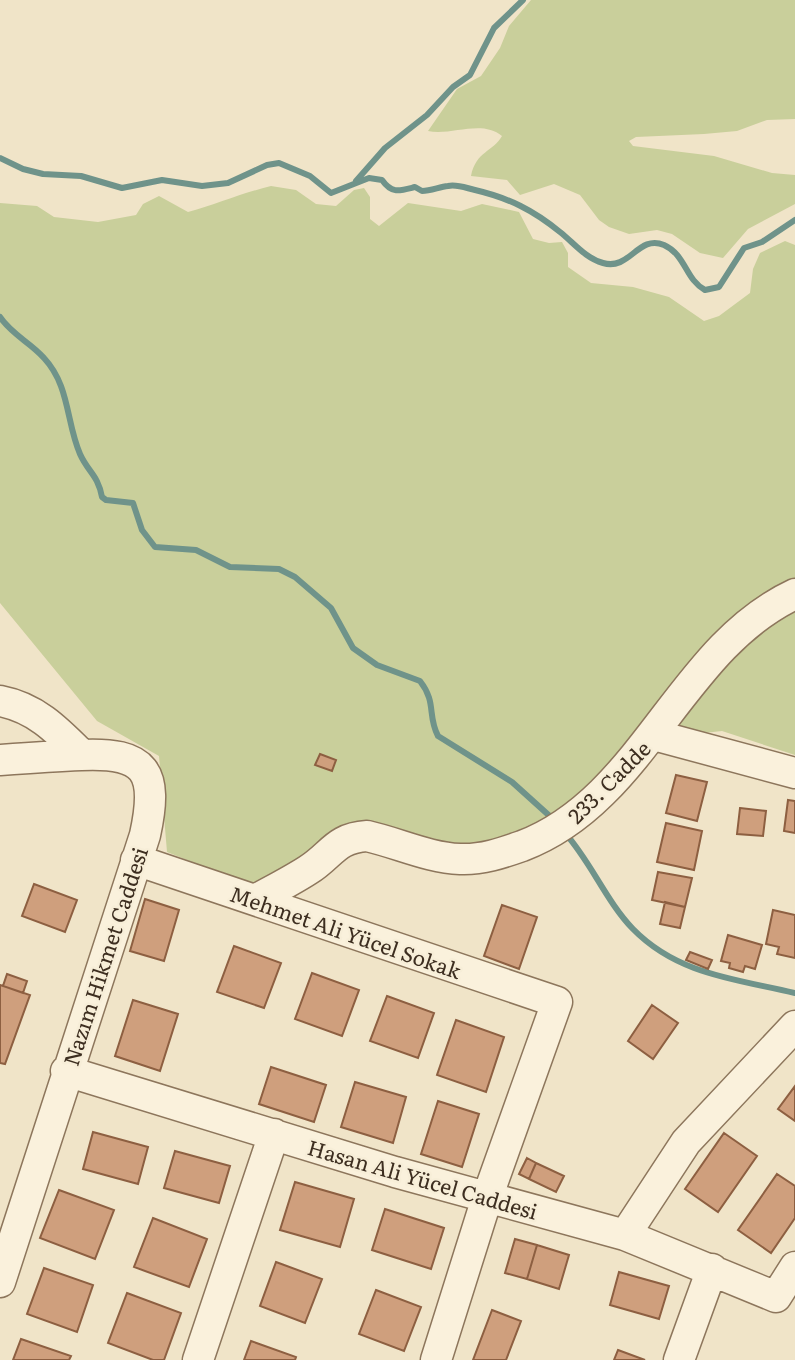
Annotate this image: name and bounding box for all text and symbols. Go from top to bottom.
street label: 233. Cadde [560,733,656,829]
street label: Nazım Hikmet Caddesi [54,843,154,1069]
street label: Mehmet Ali Yücel Sokak [226,877,466,985]
street label: Hasan Ali Yücel Caddesi [304,1130,542,1226]

